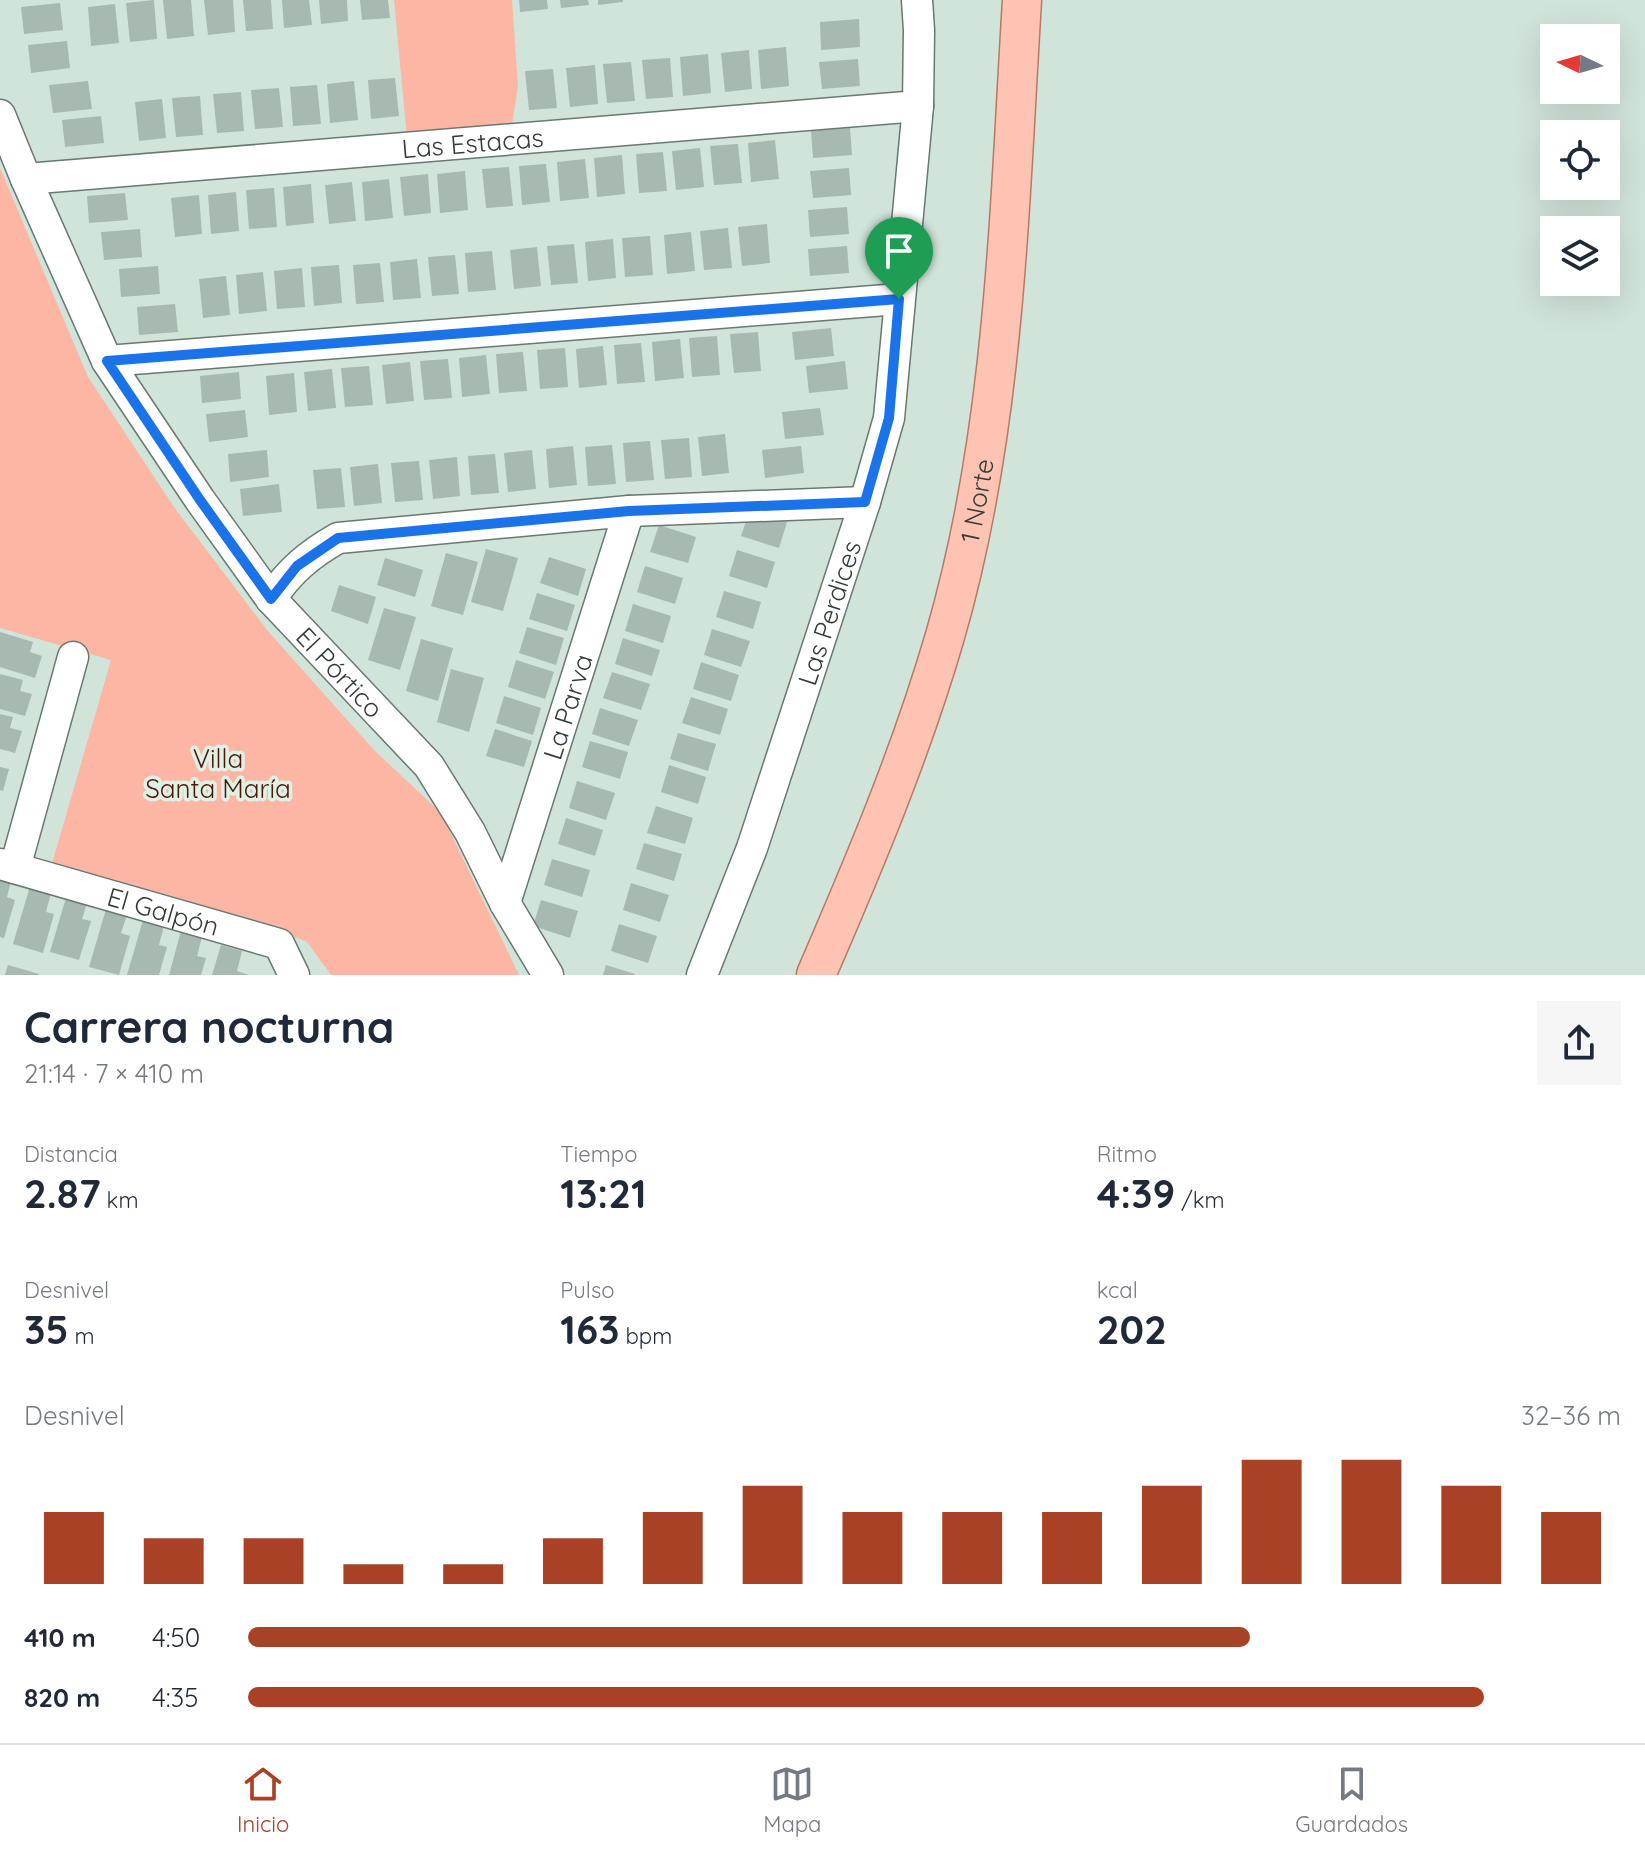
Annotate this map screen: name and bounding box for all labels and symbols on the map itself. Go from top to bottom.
north arrow [1540,24,1620,104]
street label: Las Estacas [400,120,545,165]
pin [865,217,933,299]
street label: 1 Norte [952,456,1000,546]
street label: Las Perdices [790,536,868,689]
street label: El Pórtico [289,620,391,724]
street label: La Parva [535,650,599,763]
park label: Villa Santa María [145,742,291,805]
street label: El Galpón [104,879,223,943]

